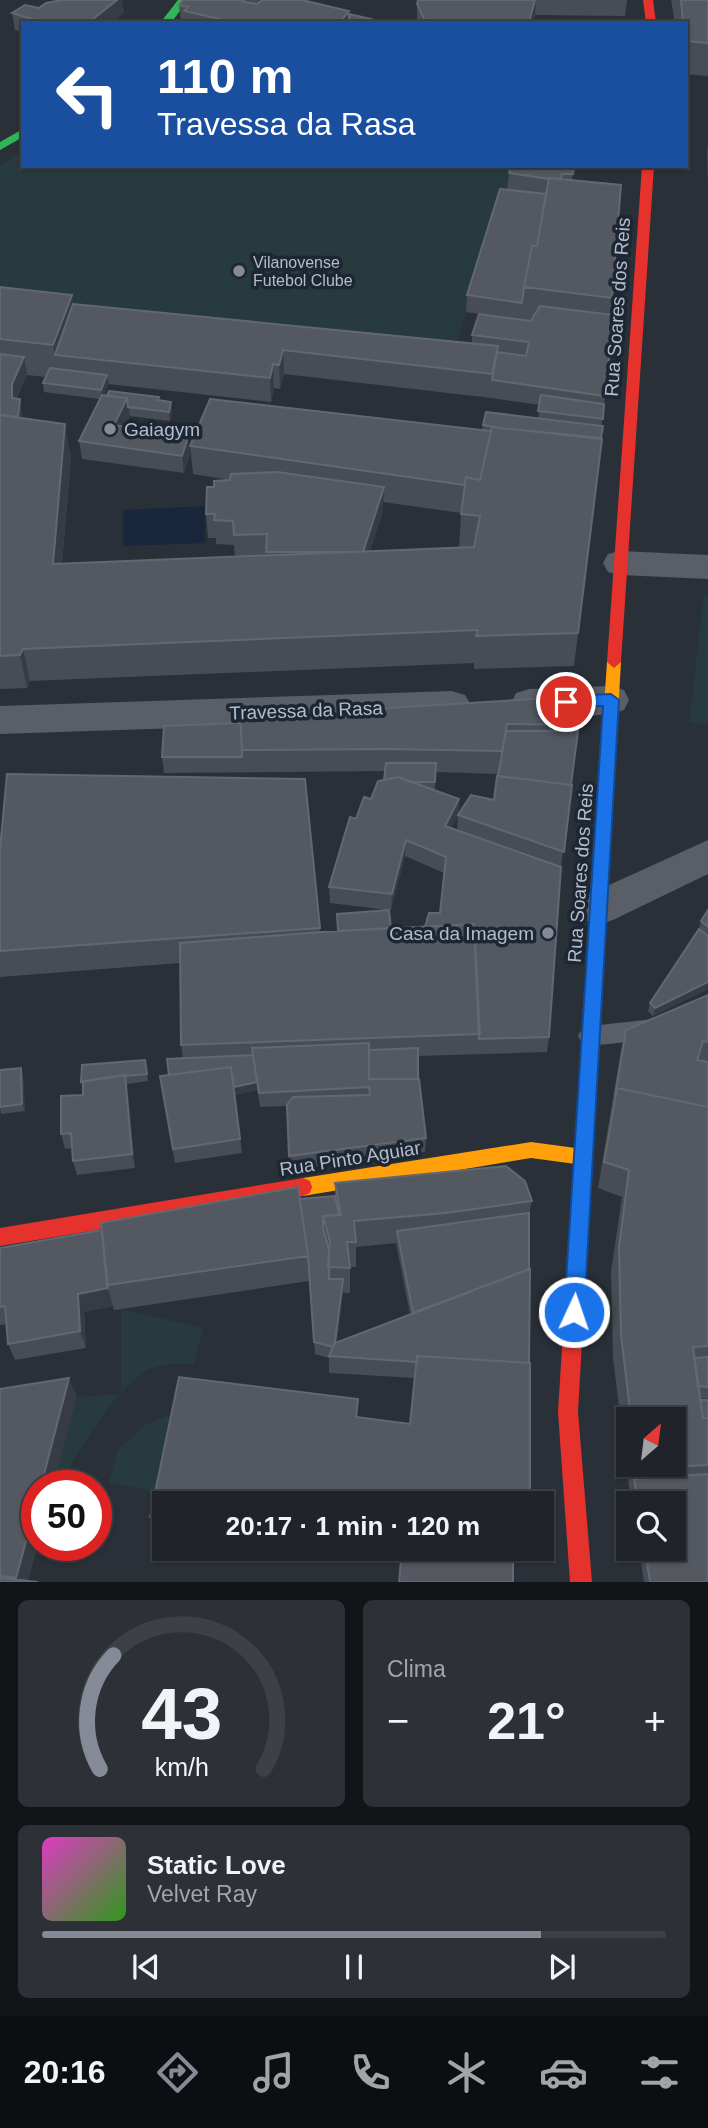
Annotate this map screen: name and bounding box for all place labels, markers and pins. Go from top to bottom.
place label: Vilanovense Futebol Clube [253,254,353,289]
marker: Vilanovense Futebol Clube [231,263,247,279]
place label: Gaiagym [124,419,200,440]
marker: Gaiagym [102,421,118,437]
pin [536,672,596,732]
place label: Casa da Imagem [389,923,534,944]
marker: Casa da Imagem [540,925,556,941]

